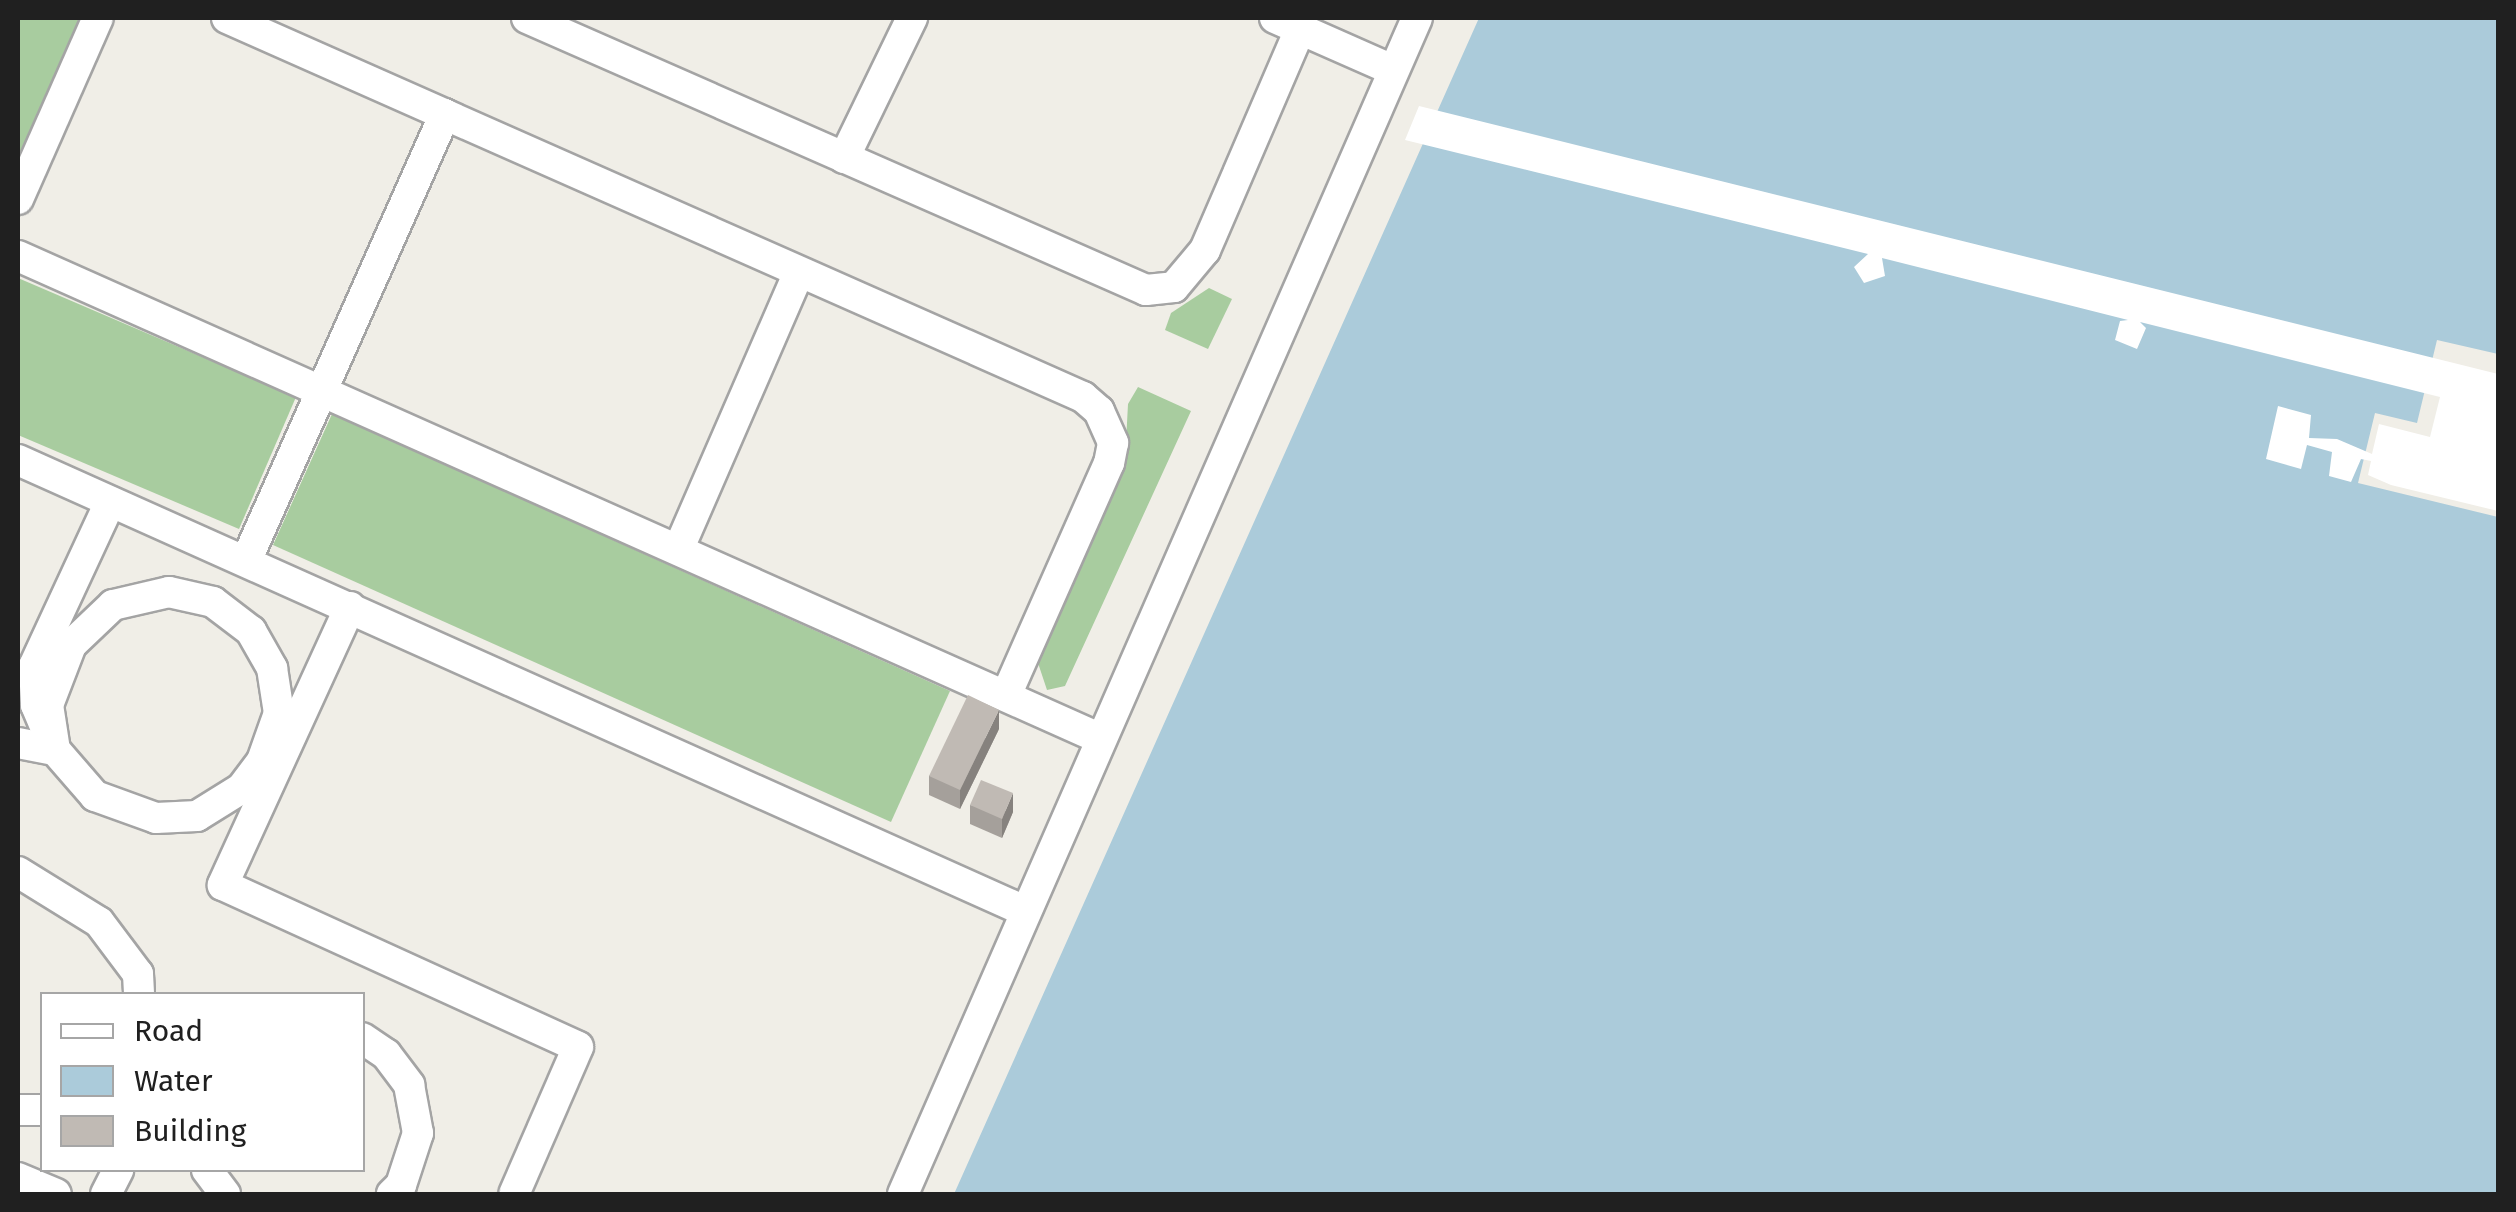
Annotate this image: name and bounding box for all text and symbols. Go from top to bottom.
legend [40,992,365,1172]
text: Road [134,1013,203,1049]
text: Water [134,1063,213,1099]
text: Building [134,1113,246,1149]

